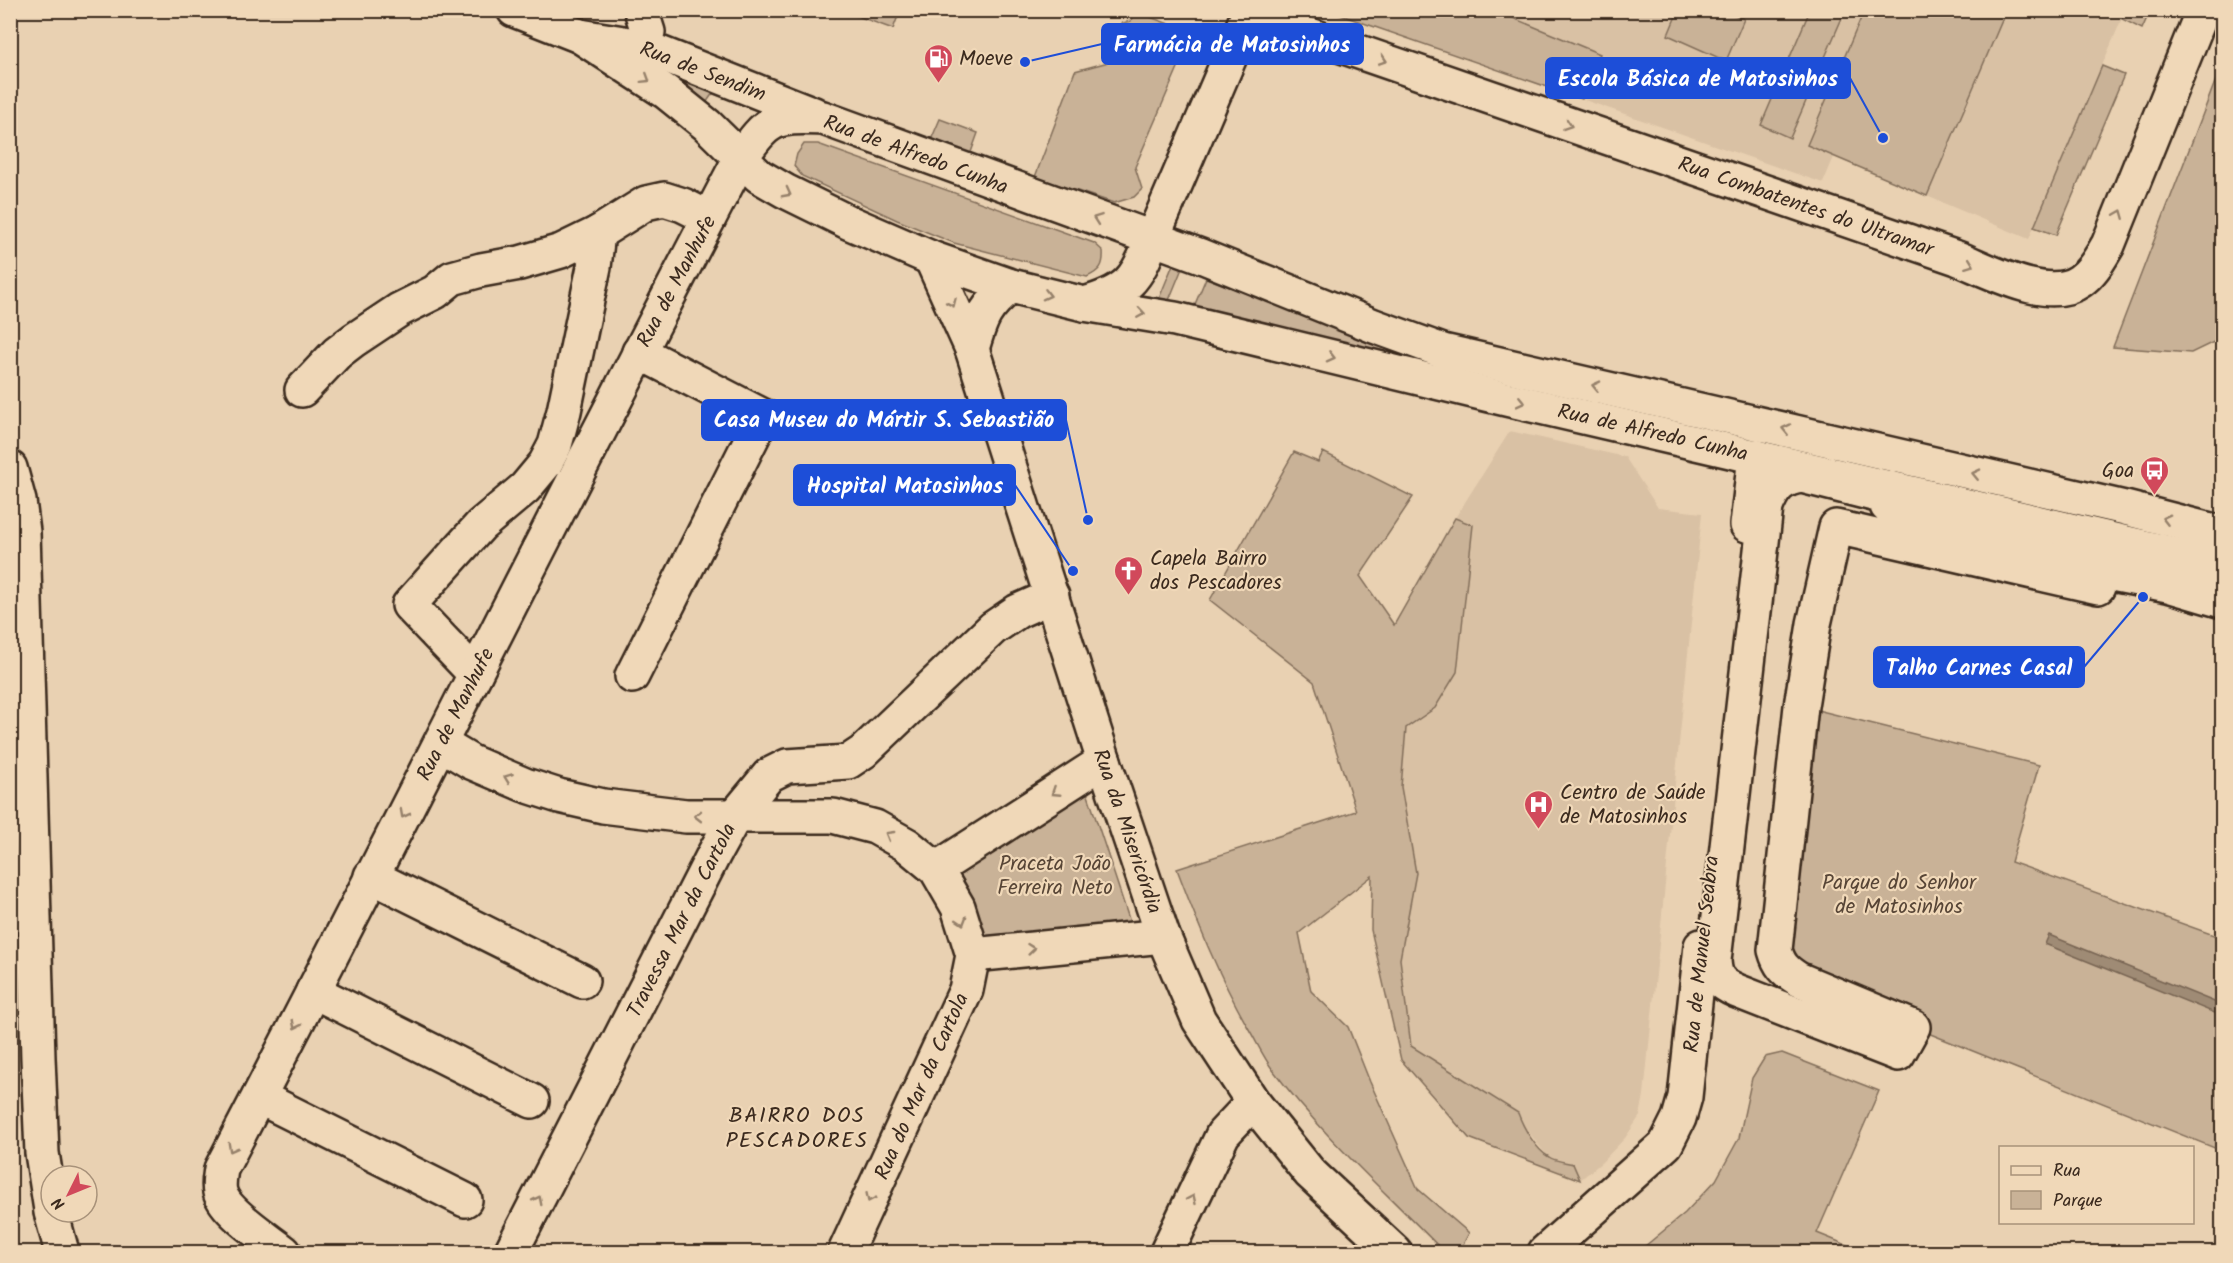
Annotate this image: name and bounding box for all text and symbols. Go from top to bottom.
callout: Farmácia de Matosinhos [1102,24,1363,64]
text: Farmácia de Matosinhos [1114,29,1351,64]
street label: Rua de Sendim [634,33,770,112]
fuel station icon: Moeve [922,42,954,84]
place label: Moeve [959,43,1013,76]
one-way arrow [1378,53,1388,66]
callout: Escola Básica de Matosinhos [1546,58,1850,98]
text: Escola Básica de Matosinhos [1558,63,1839,98]
one-way arrow [640,72,650,84]
street label: Rua de Alfredo Cunha [818,107,1013,204]
one-way arrow [1562,117,1573,130]
street label: Rua Combatentes do Ultramar [1673,148,1939,267]
one-way arrow [781,185,792,197]
street label: Rua de Manhufe [629,209,726,354]
one-way arrow [2113,209,2125,220]
one-way arrow [1092,214,1103,226]
one-way arrow [1964,256,1975,269]
one-way arrow [1042,287,1052,300]
one-way arrow [945,296,957,307]
one-way arrow [1136,306,1146,319]
one-way arrow [1326,349,1336,362]
one-way arrow [1591,380,1601,393]
one-way arrow [1516,395,1526,408]
street label: Rua de Alfredo Cunha [1554,395,1751,471]
callout: Casa Museu do Mártir S. Sebastião [702,400,1066,440]
text: Casa Museu do Mártir S. Sebastião [714,404,1054,439]
one-way arrow [1781,424,1791,437]
bus stop icon: Goa [2139,454,2171,496]
place label: Goa [2102,455,2134,488]
callout: Hospital Matosinhos [794,465,1015,505]
one-way arrow [1971,468,1981,481]
text: Hospital Matosinhos [807,470,1004,505]
one-way arrow [2161,513,2171,526]
place label: Capela Bairro dos Pescadores [1150,543,1282,600]
church icon: Capela Bairro dos Pescadores [1113,554,1145,596]
street label: Rua de Manhufe [409,642,504,787]
callout: Talho Carnes Casal [1874,647,2084,687]
text: Talho Carnes Casal [1886,652,2072,687]
street label: Rua da Misericórdia [1083,745,1170,918]
one-way arrow [503,773,514,785]
place label: Centro de Saúde de Matosinhos [1560,777,1706,834]
one-way arrow [1051,785,1061,797]
hospital icon: Centro de Saúde de Matosinhos [1523,788,1555,830]
one-way arrow [400,808,411,819]
one-way arrow [693,810,702,822]
street label: Travessa Mar da Cartola [619,817,746,1024]
one-way arrow [885,830,895,842]
park label: Praceta João Ferreira Neto [997,848,1113,905]
street label: Rua de Manuel Seabra [1676,854,1729,1054]
park label: Parque do Senhor de Matosinhos [1822,867,1977,924]
one-way arrow [955,915,967,926]
one-way arrow [1027,943,1036,956]
street label: Rua do Mar da Cartola [866,988,978,1185]
one-way arrow [292,1019,303,1030]
district label: BAIRRO DOS PESCADORES [725,1099,869,1159]
one-way arrow [228,1142,239,1153]
legend [1999,1146,2194,1224]
text: Rua [2053,1157,2081,1186]
north arrow [39,1164,99,1224]
text: Parque [2053,1187,2102,1216]
text: N [47,1191,72,1215]
one-way arrow [865,1191,877,1202]
one-way arrow [1185,1195,1197,1206]
one-way arrow [531,1196,542,1207]

